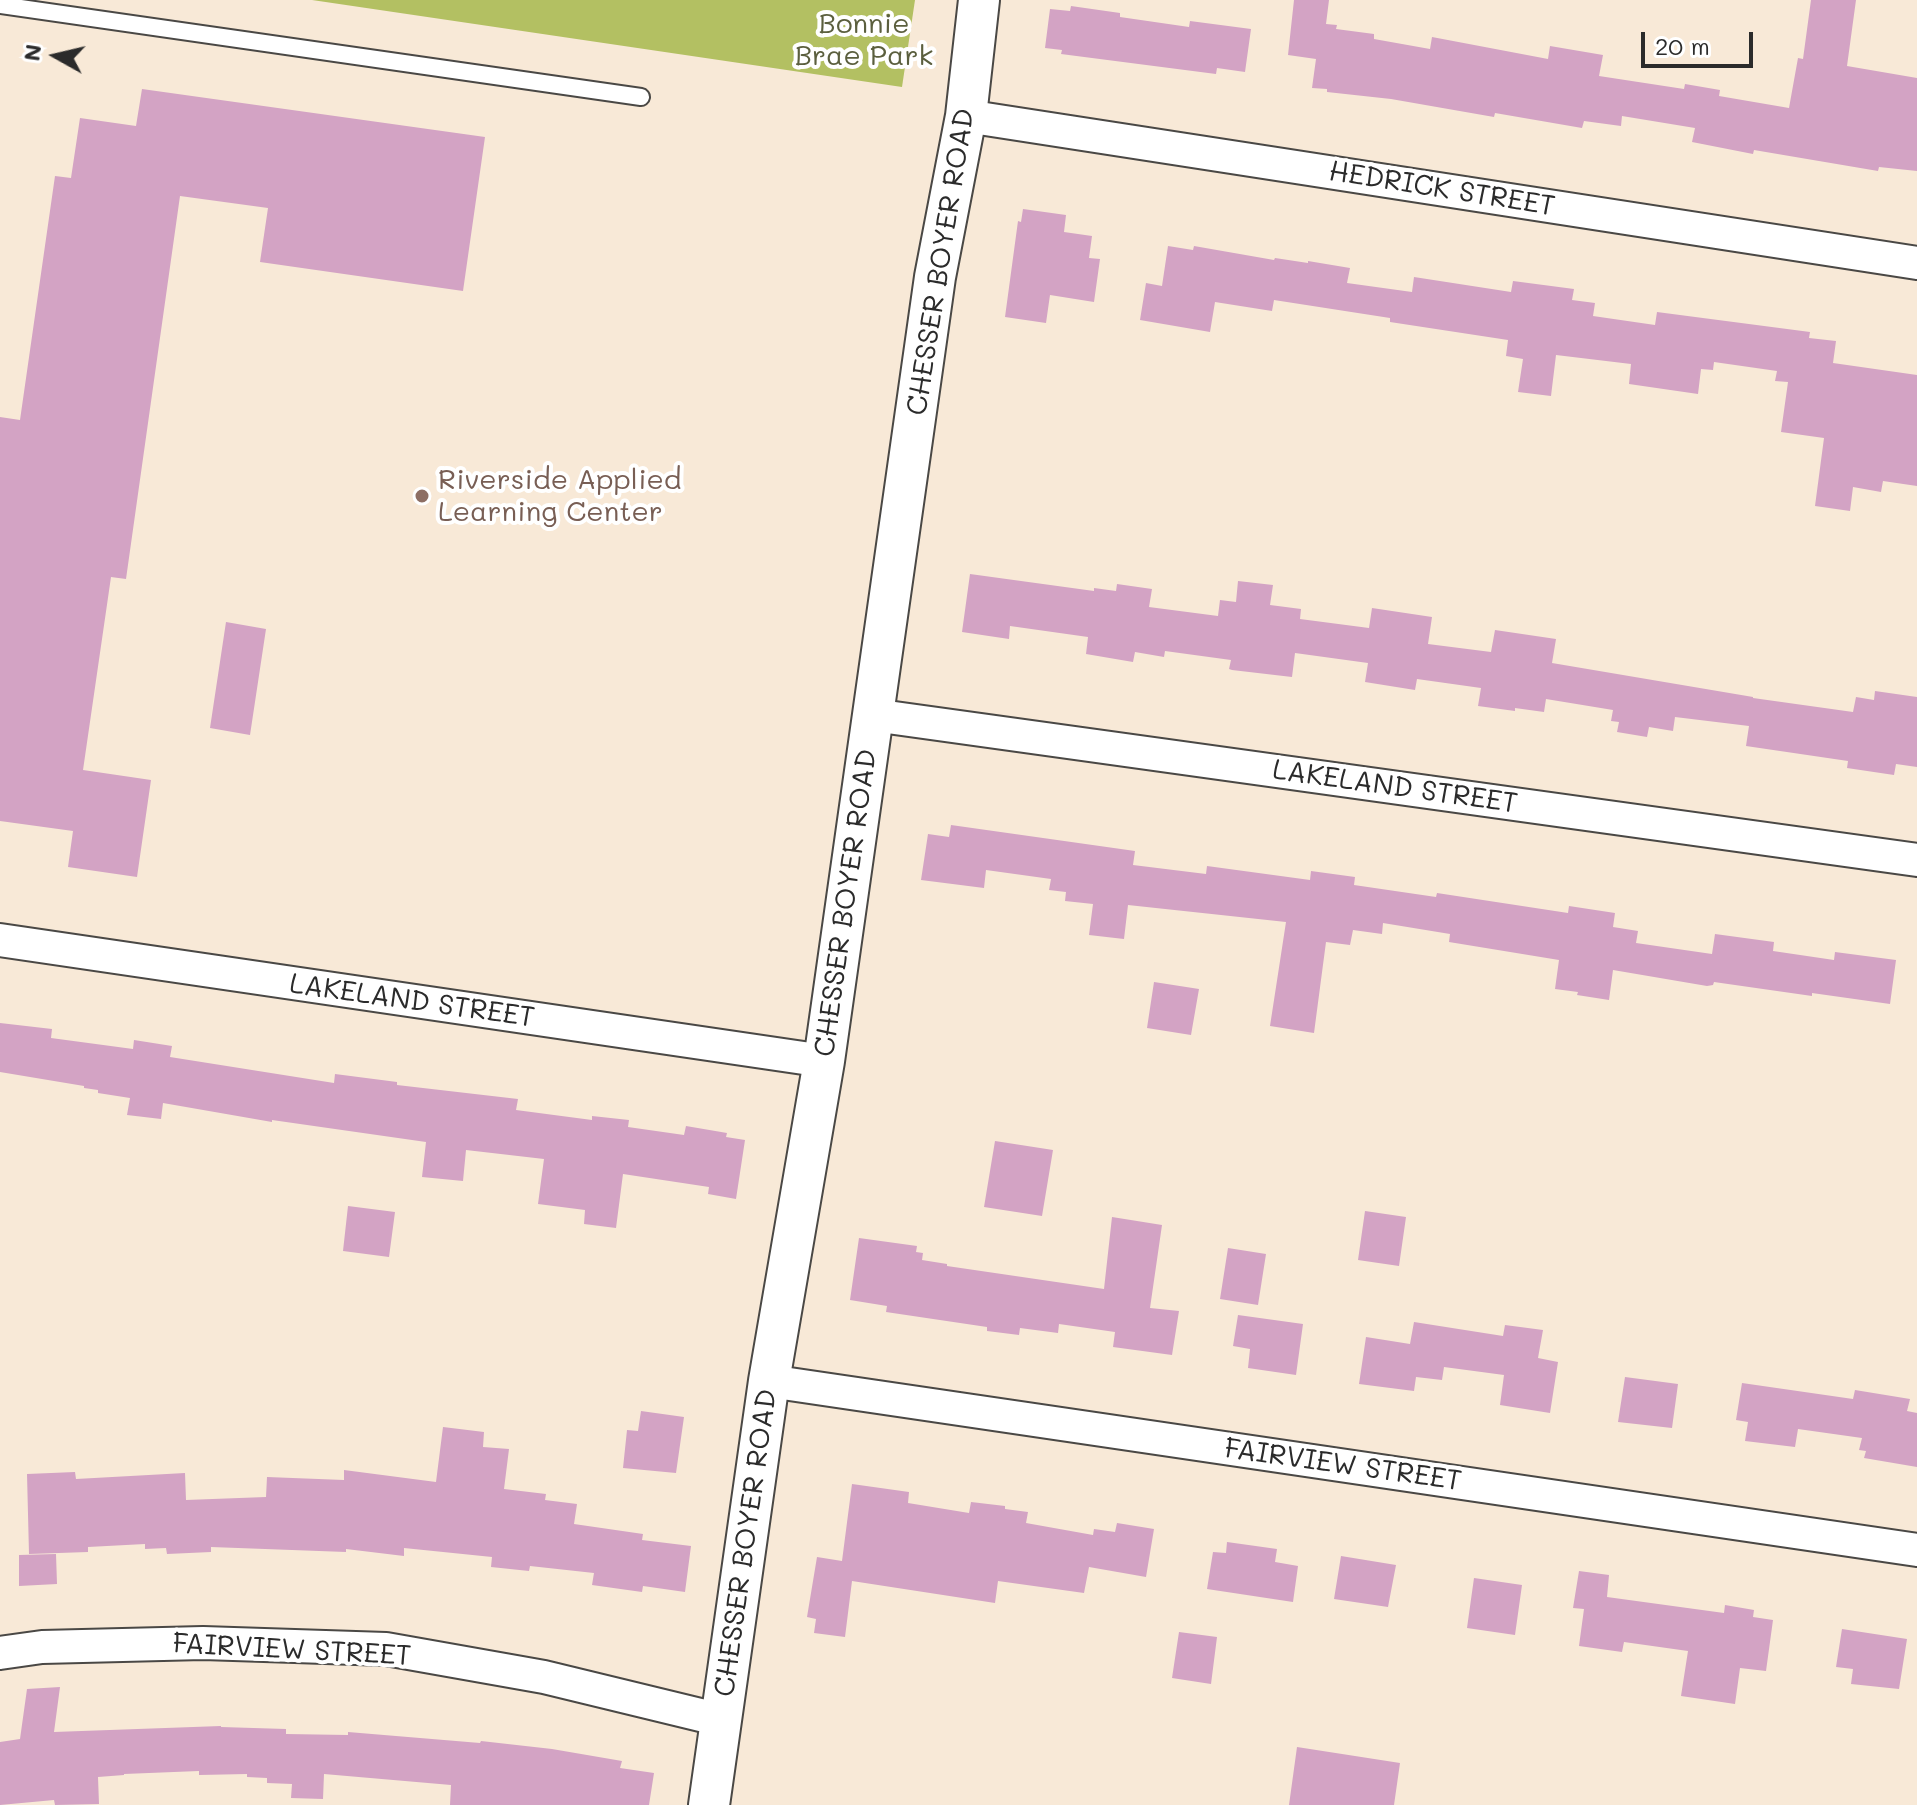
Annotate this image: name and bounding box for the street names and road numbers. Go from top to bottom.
street label: CHESSER BOYER ROAD [900,106,982,418]
street label: HEDRICK STREET [1327,155,1557,223]
street label: CHESSER BOYER ROAD [808,747,884,1059]
street label: LAKELAND STREET [1270,753,1520,821]
street label: LAKELAND STREET [287,967,537,1035]
street label: CHESSER BOYER ROAD [708,1387,784,1699]
street label: FAIRVIEW STREET [1222,1432,1464,1498]
street label: FAIRVIEW STREET [172,1627,412,1673]

